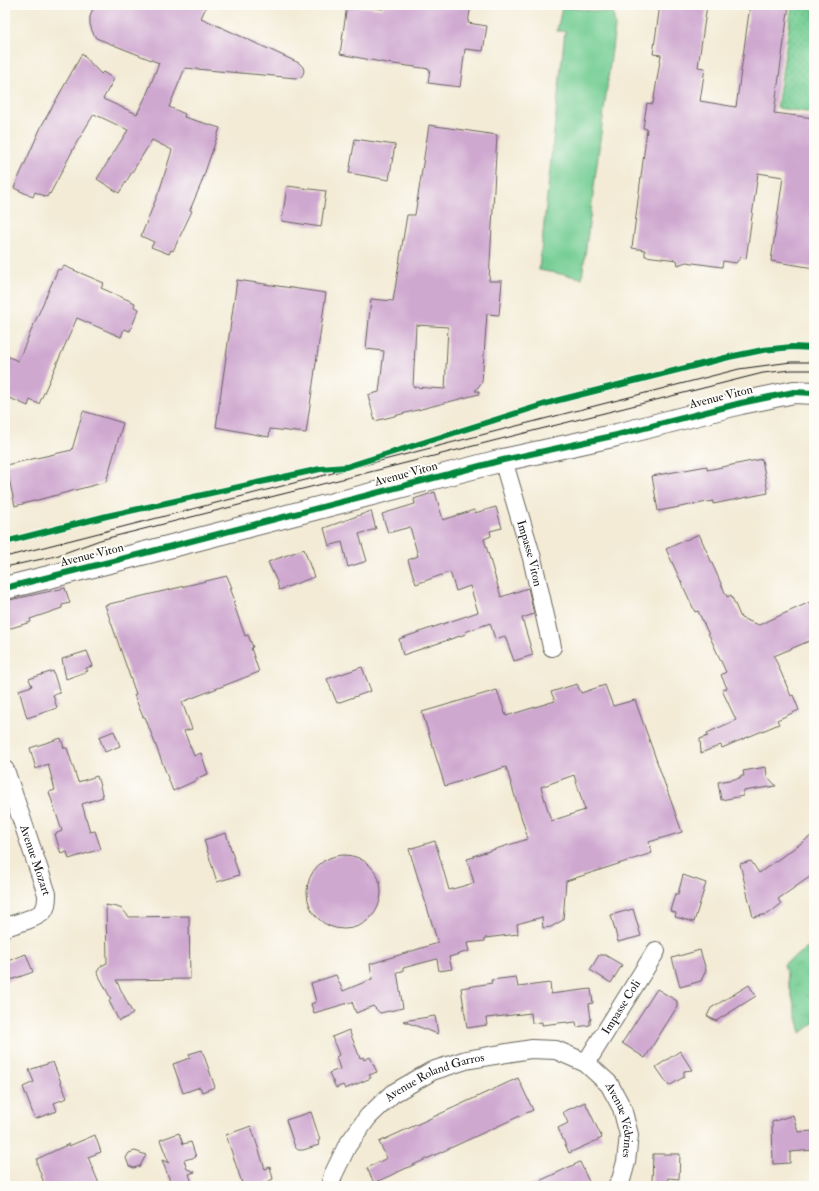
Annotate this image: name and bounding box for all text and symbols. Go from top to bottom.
street label: Avenue Viton [687,382,754,412]
street label: Avenue Viton [372,458,439,490]
street label: Impasse Viton [514,518,546,588]
street label: Avenue Viton [58,540,125,570]
street label: Avenue Mozart [16,822,54,897]
street label: Impasse Coli [598,977,644,1037]
street label: Avenue Roland Garros [381,1050,485,1105]
street label: Avenue Védrines [602,1079,636,1159]

